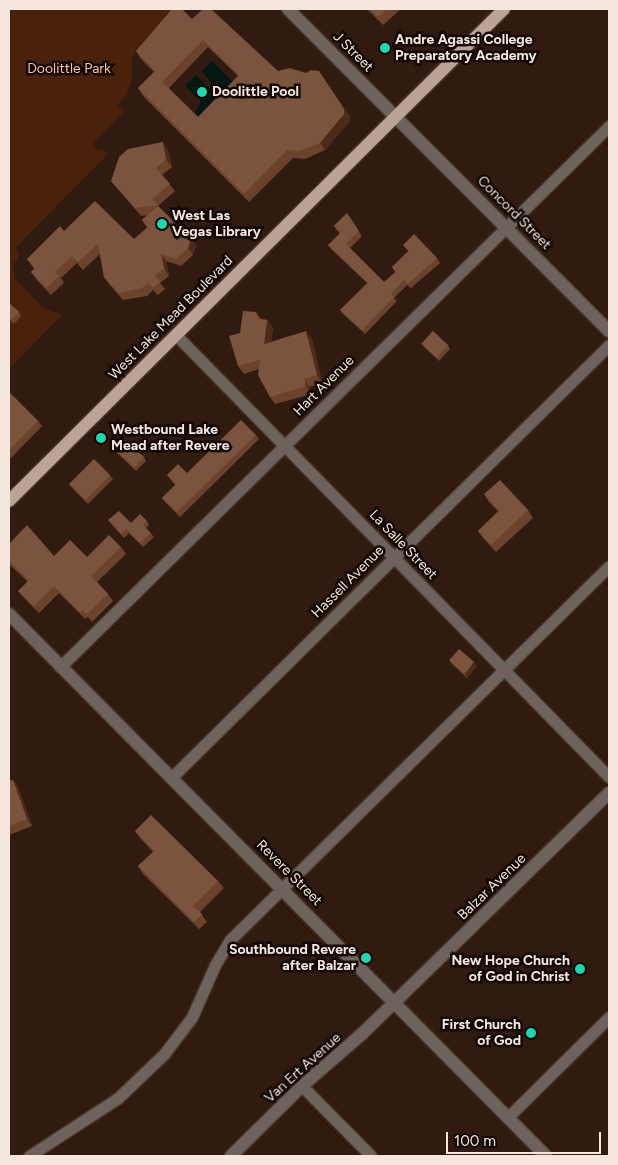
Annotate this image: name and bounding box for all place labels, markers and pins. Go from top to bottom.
place label: Andre Agassi College Preparatory Academy [395,32,537,64]
marker: Andre Agassi College Preparatory Academy [379,42,391,54]
place label: Doolittle Pool [212,84,299,100]
marker: Doolittle Pool [196,86,208,98]
place label: West Las Vegas Library [172,208,261,240]
marker: West Las Vegas Library [156,218,168,230]
place label: Westbound Lake Mead after Revere [111,422,230,454]
marker: Westbound Lake Mead after Revere [95,432,107,444]
place label: Southbound Revere after Balzar [229,942,356,974]
marker: Southbound Revere after Balzar [360,952,372,964]
place label: New Hope Church of God in Christ [452,953,570,986]
marker: New Hope Church of God in Christ [574,963,586,975]
place label: First Church of God [442,1017,521,1050]
marker: First Church of God [525,1027,537,1039]

